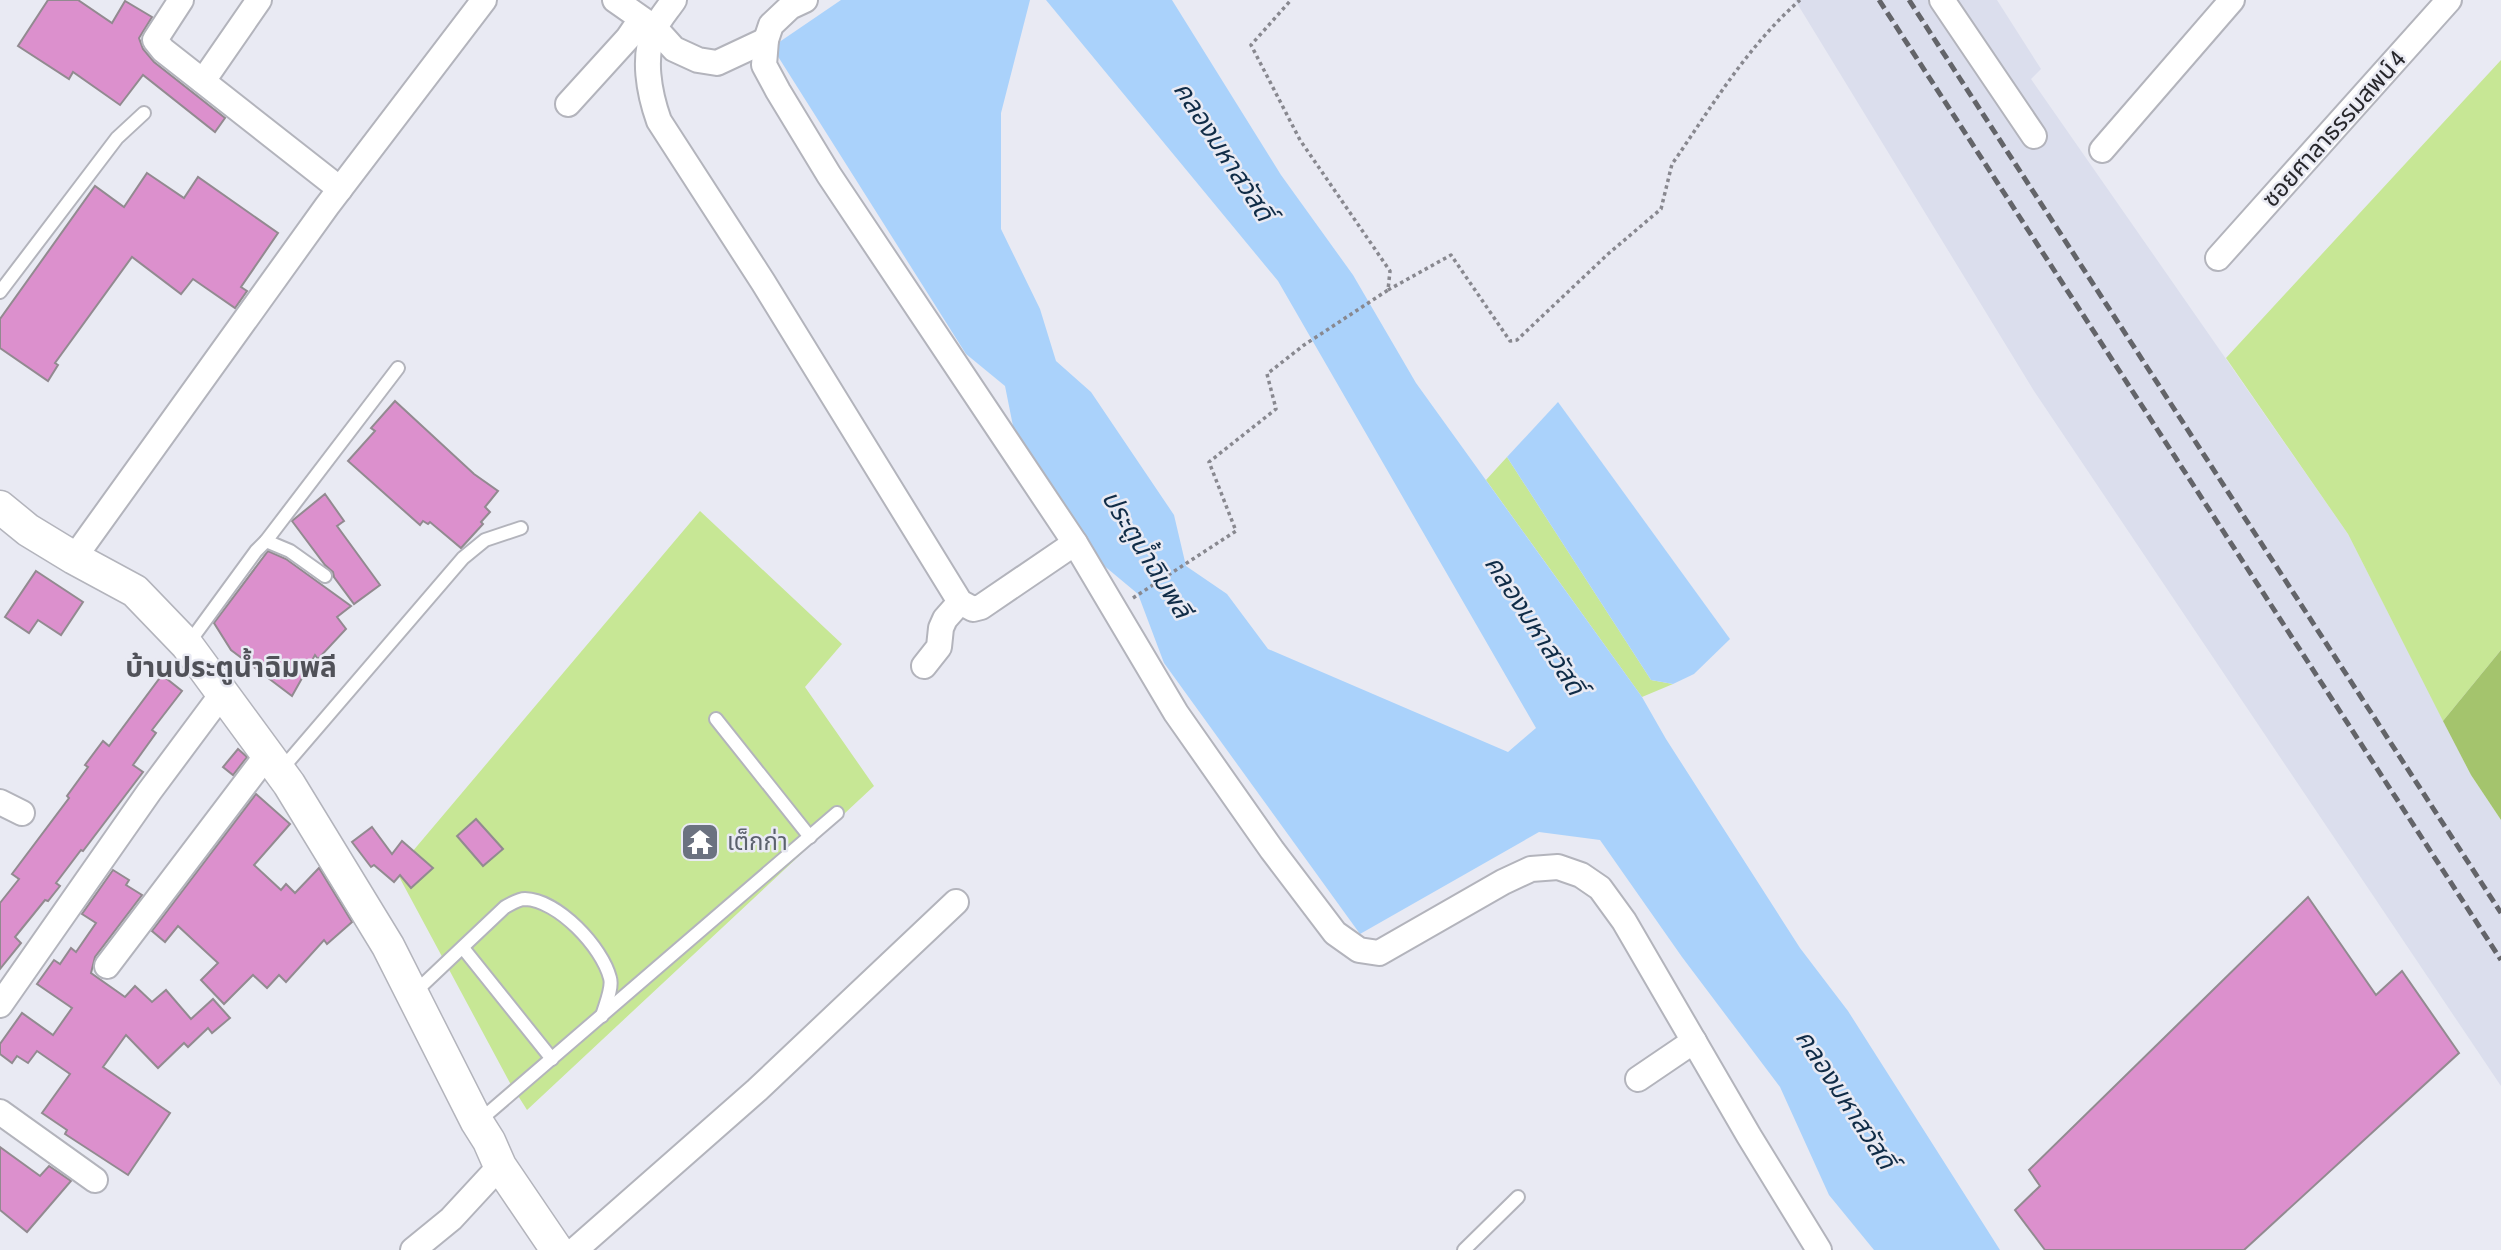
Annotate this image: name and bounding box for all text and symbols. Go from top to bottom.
street label: ซอยศาลาธรรมสพน์ 4 [2256,45,2411,212]
water label: คลองมหาสวัสดิ์ [1168,75,1284,232]
water label: ประตูน้ำฉิมพลี [1095,483,1202,626]
water label: คลองมหาสวัสดิ์ [1479,549,1595,706]
district label: บ้านประตูน้ำฉิมพลี [125,647,337,685]
temple icon: เต็กก่า [679,821,721,863]
place label: เต็กก่า [727,828,788,855]
water label: คลองมหาสวัสดิ์ [1790,1023,1906,1180]

